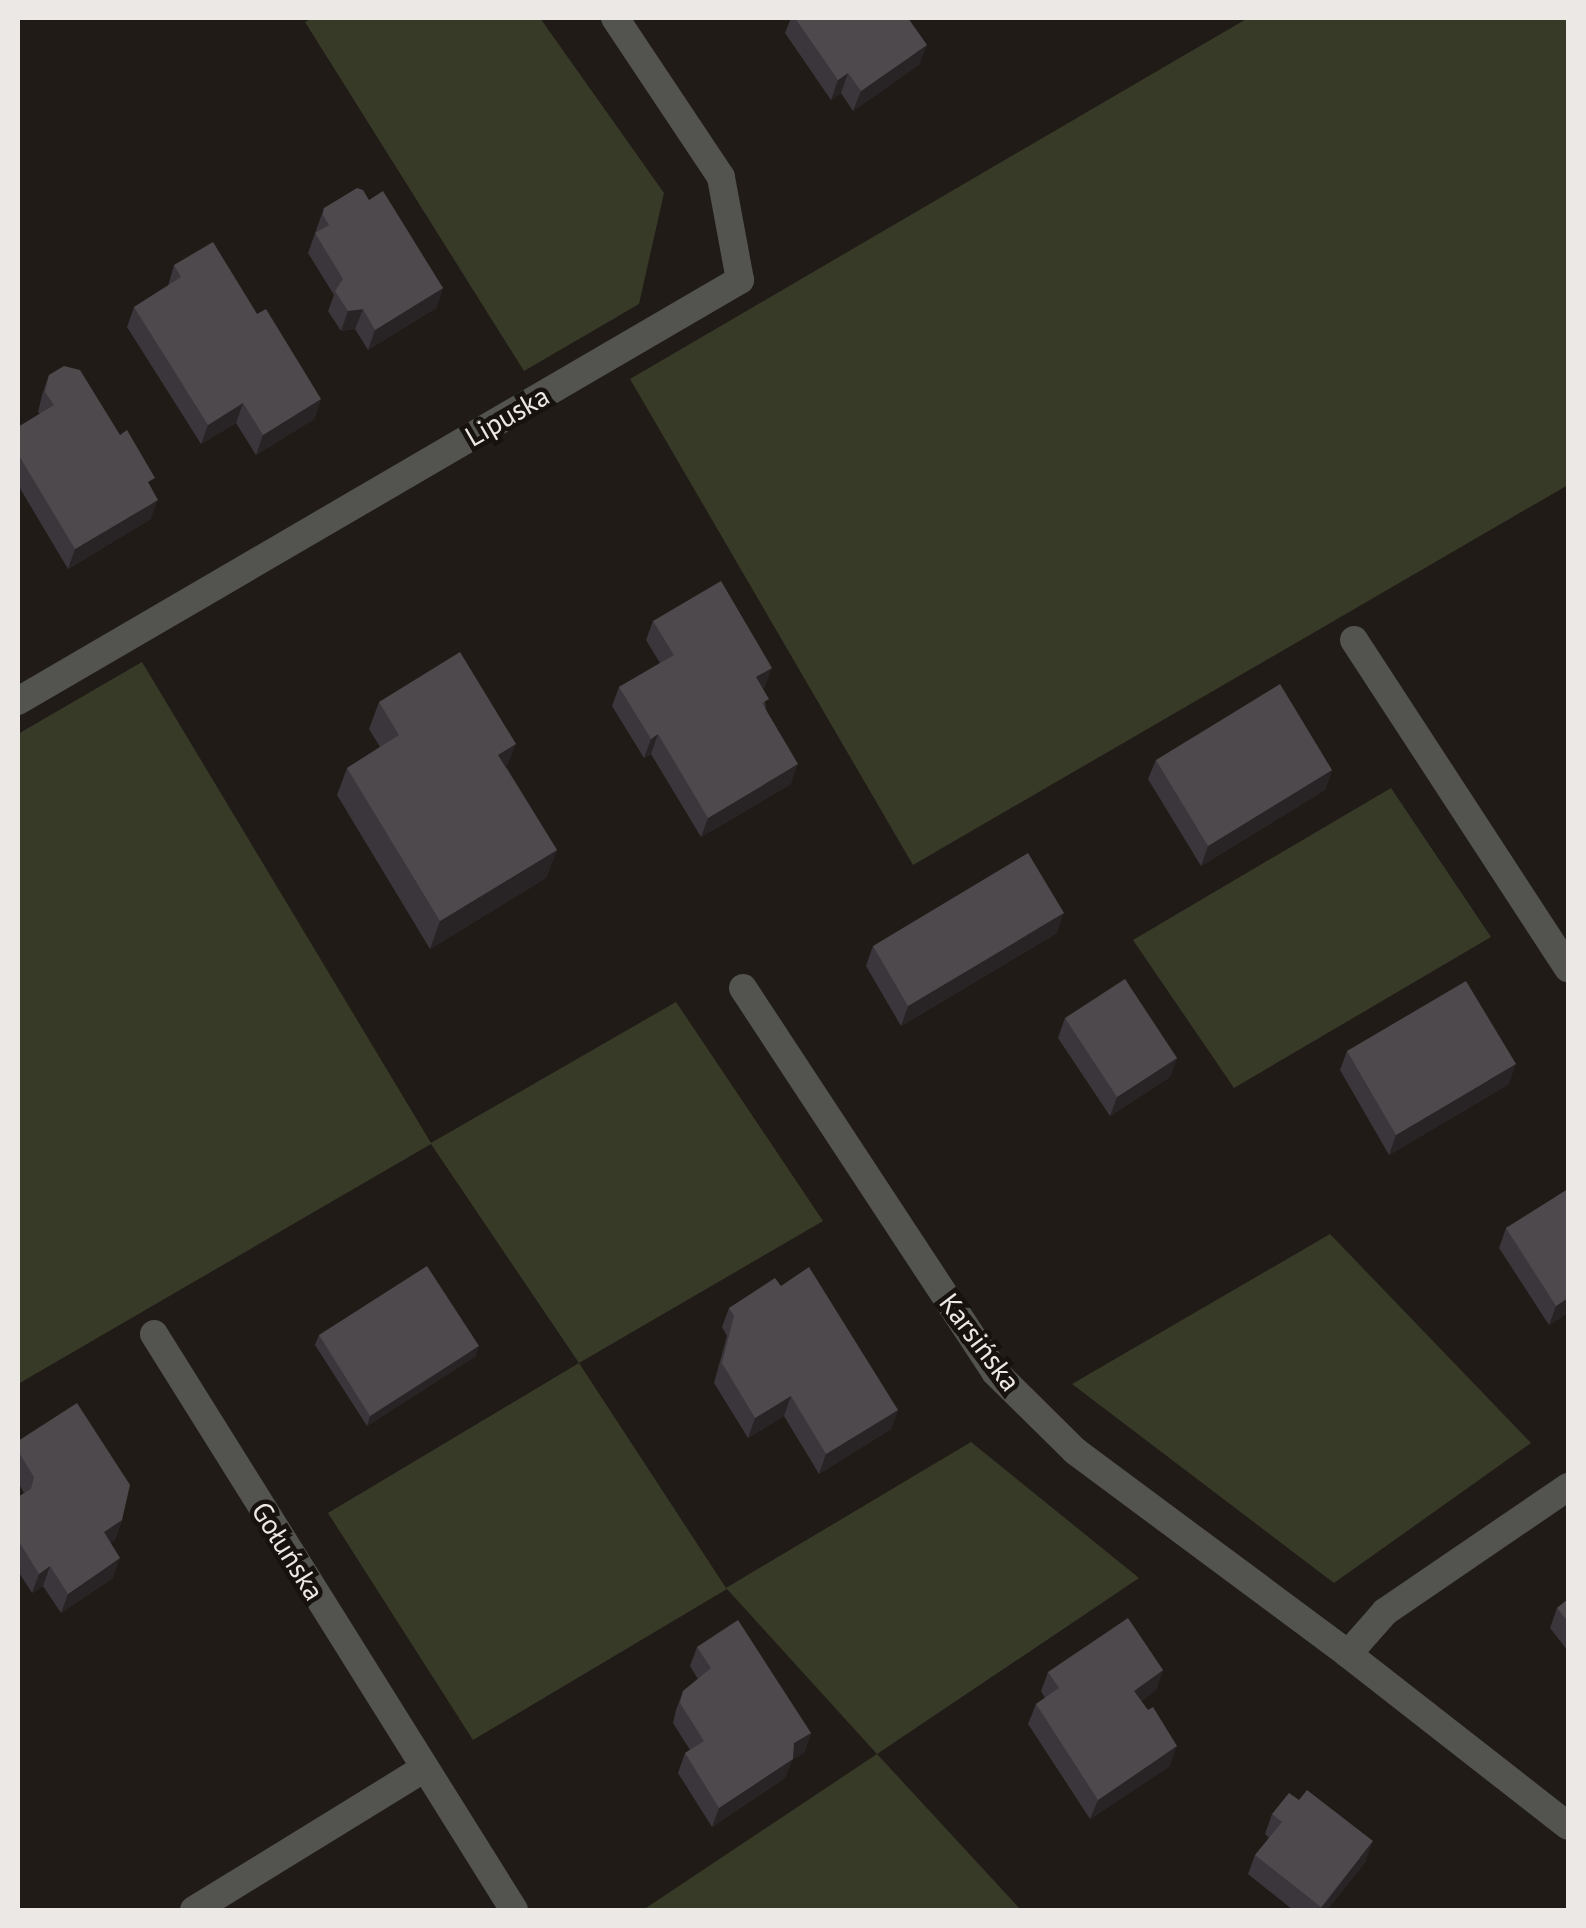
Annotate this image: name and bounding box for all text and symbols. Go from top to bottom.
street label: Lipuska [459,379,555,453]
street label: Karsińska [932,1287,1028,1397]
street label: Gołuńska [245,1496,331,1606]

